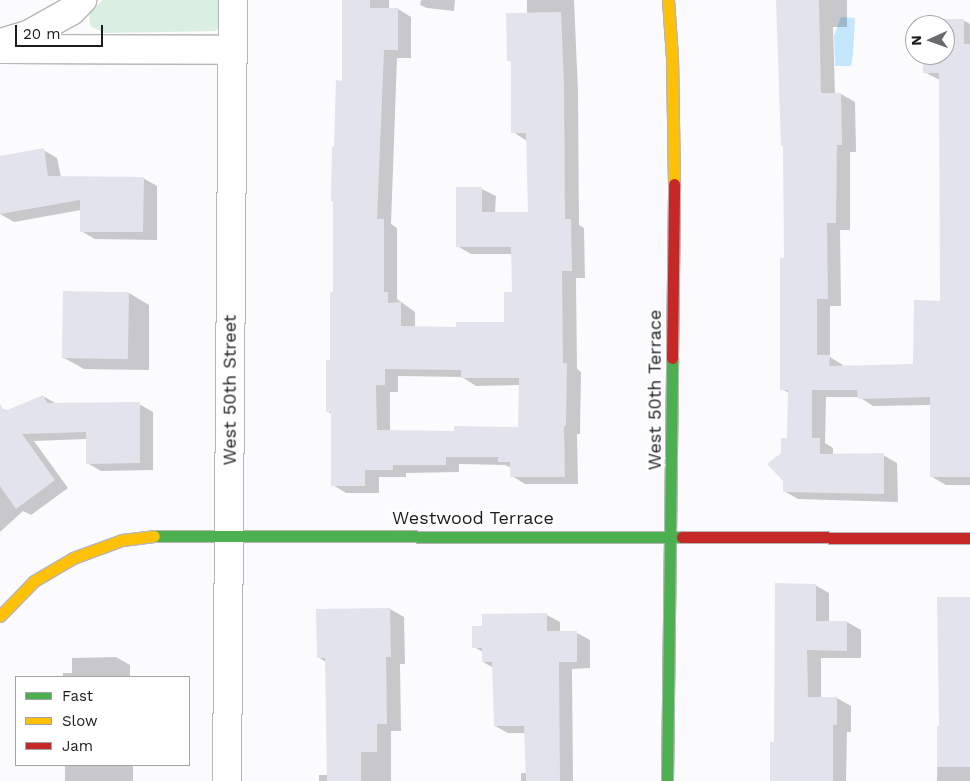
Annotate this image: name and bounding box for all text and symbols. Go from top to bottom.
scale bar [18,15,105,47]
north arrow [905,15,955,65]
text: 20 m [23,25,61,43]
text: N [908,35,924,46]
street label: West 50th Terrace [644,309,666,471]
street label: West 50th Street [219,315,241,465]
street label: Westwood Terrace [392,507,554,529]
legend [15,676,190,766]
text: Fast [62,687,93,705]
text: Slow [62,712,98,730]
text: Jam [62,737,93,755]

